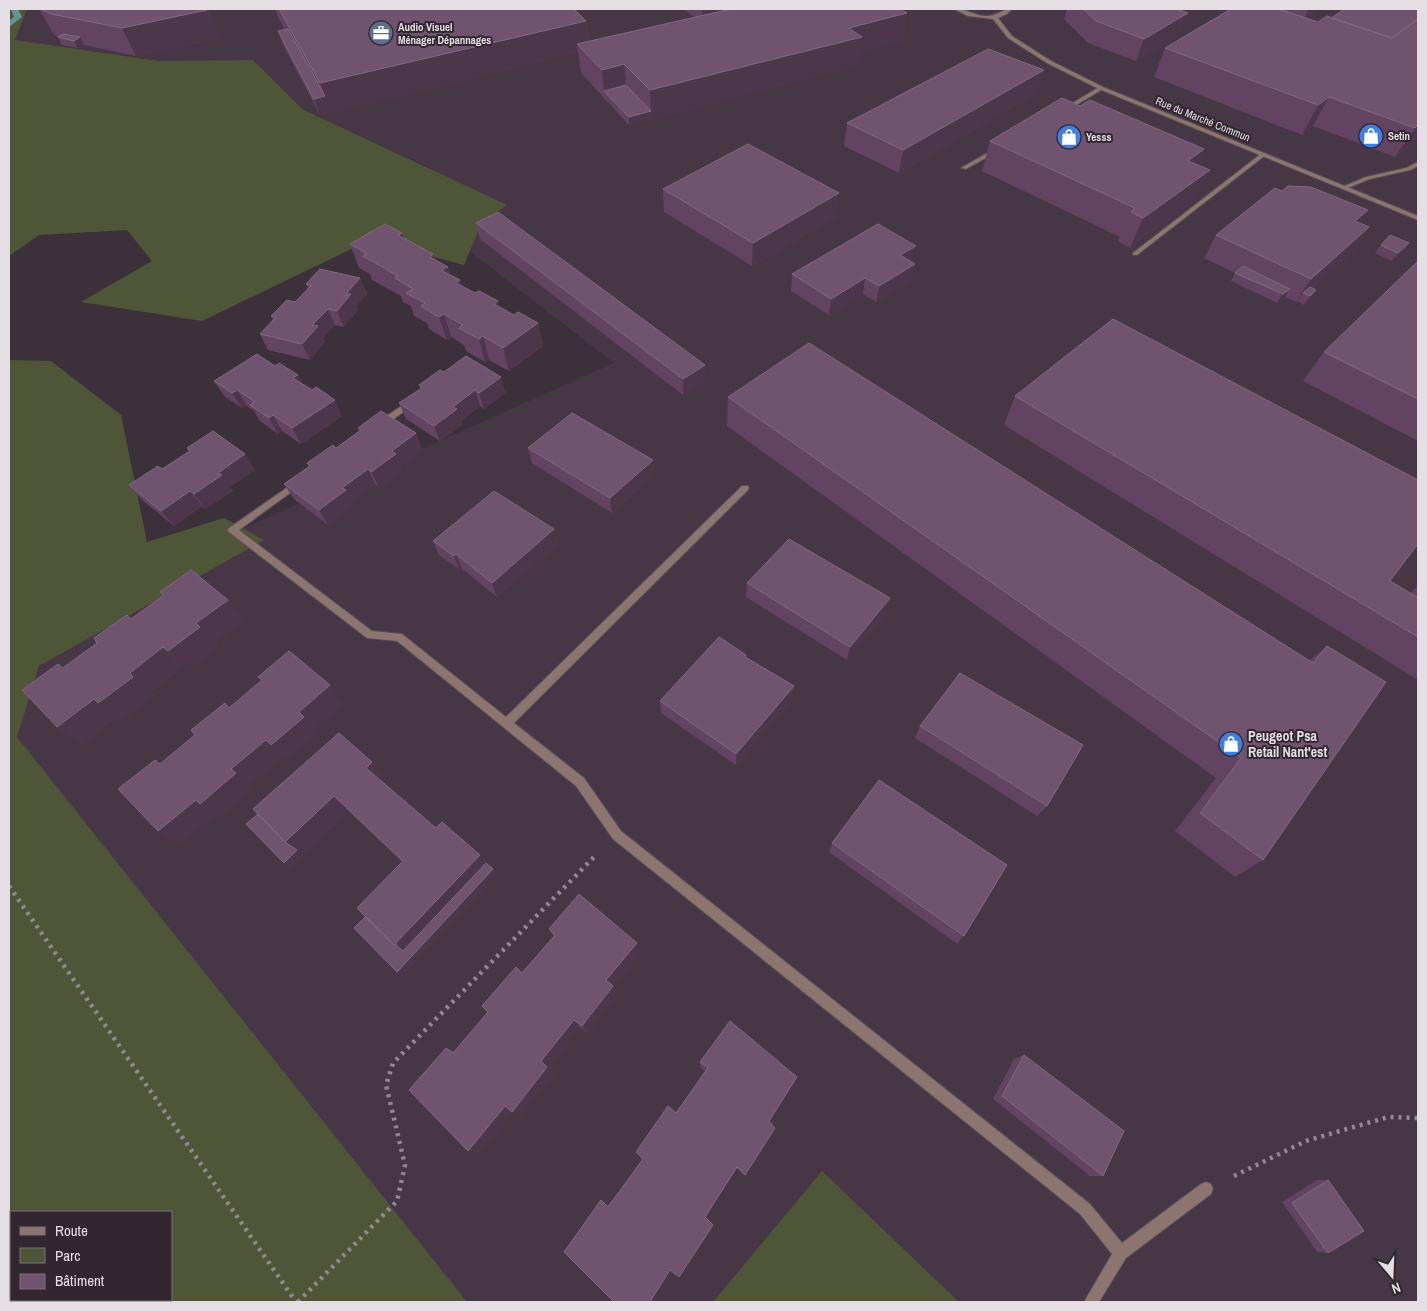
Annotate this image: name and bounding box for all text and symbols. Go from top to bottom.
office icon: Audio Visuel Ménager Dépannages [368,20,394,46]
place label: Audio Visuel Ménager Dépannages [398,20,491,47]
street label: Rue du Marché Commun [1154,94,1252,144]
shop icon: Setin [1358,123,1384,149]
shop icon: Yesss [1056,124,1082,150]
place label: Setin [1388,129,1410,143]
place label: Yesss [1086,130,1111,144]
place label: Peugeot Psa Retail Nant'est [1248,727,1327,761]
shop icon: Peugeot Psa Retail Nant'est [1218,731,1244,757]
legend [10,1211,172,1301]
text: Route [55,1220,88,1241]
text: Parc [55,1245,80,1266]
north arrow [1367,1251,1417,1301]
text: Bâtiment [55,1270,105,1291]
text: N [1389,1278,1403,1298]

